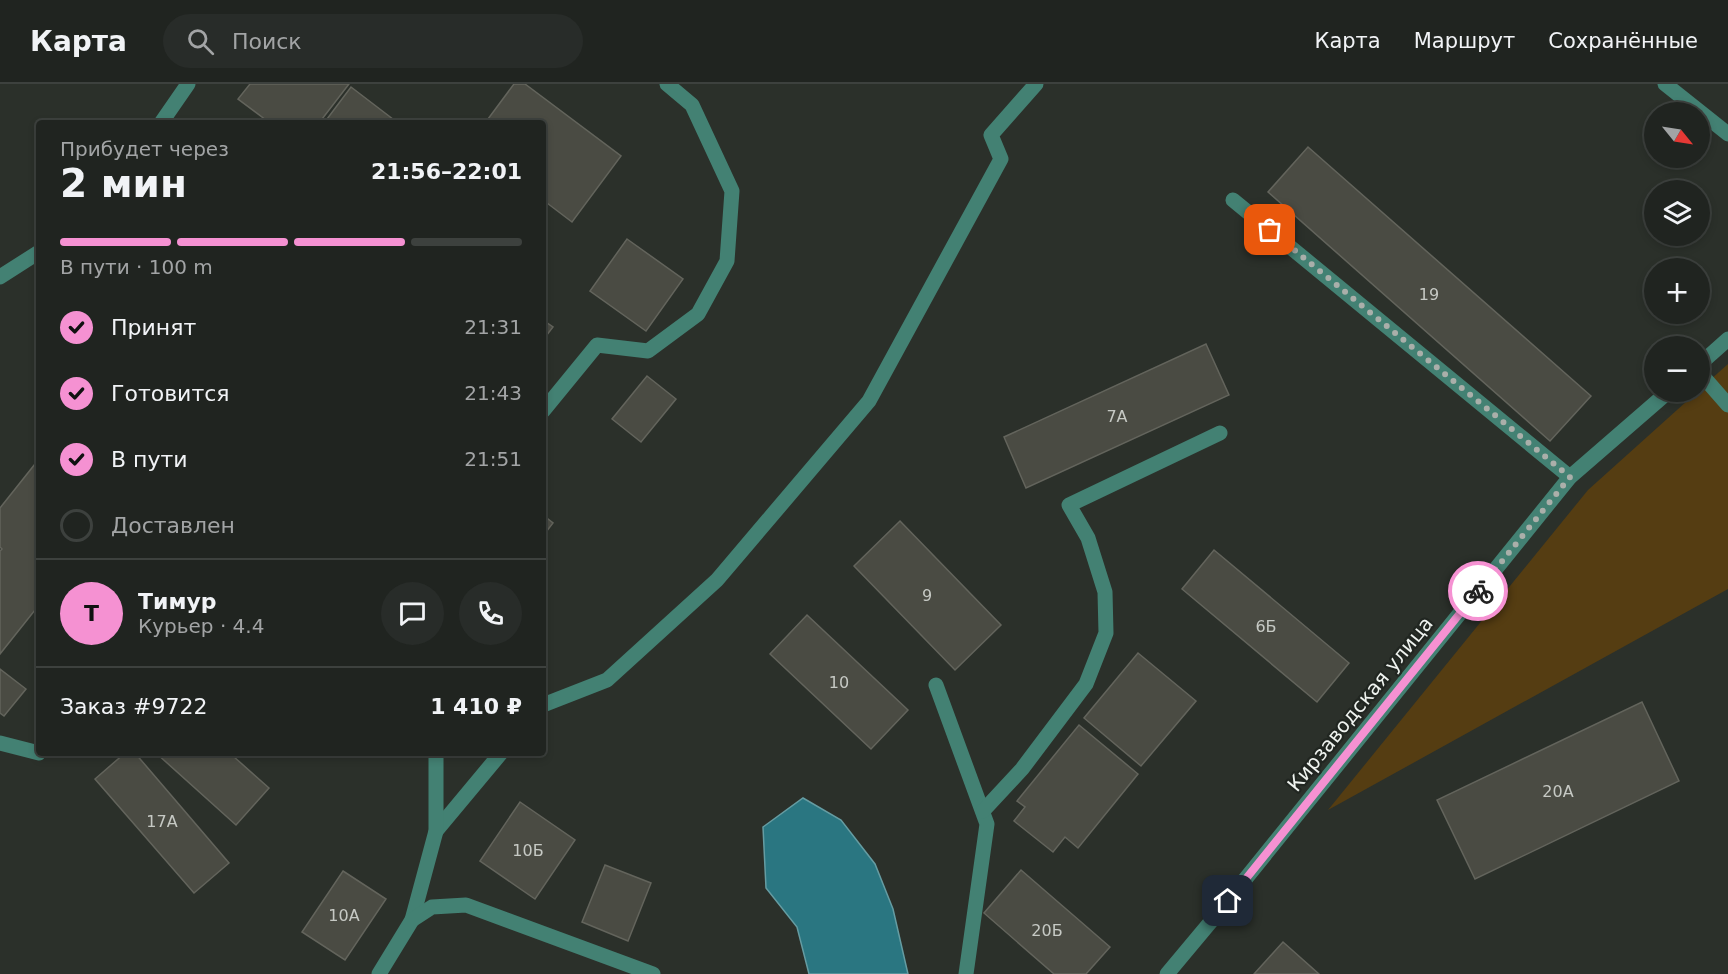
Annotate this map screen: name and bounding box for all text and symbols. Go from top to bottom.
search box [163,14,583,68]
text: Карта [30,25,127,58]
icon: search [184,25,217,58]
text: Поиск [232,29,302,54]
text: Карта [1315,29,1381,53]
text: Маршрут [1414,29,1515,53]
text: Сохранённые [1548,29,1698,53]
north arrow [1644,102,1710,168]
map controls [1644,102,1710,402]
text: Прибудет через [60,137,229,161]
text: 21:56–22:01 [371,159,522,184]
text: 2 мин [60,161,187,206]
button: layers [1644,180,1710,246]
pin [1244,204,1295,255]
icon: bag [1253,213,1286,246]
text: В пути · 100 m [60,255,213,279]
button: + [1644,258,1710,324]
house number: 19 [1419,285,1439,304]
icon: check [60,311,93,344]
text: Принят [111,315,196,340]
text: 21:31 [464,315,522,339]
button: − [1644,336,1710,402]
icon: check [60,377,93,410]
text: Готовится [111,381,230,406]
text: 21:43 [464,381,522,405]
house number: 7А [1106,407,1128,426]
icon: check [60,443,93,476]
text: В пути [111,447,188,472]
text: 21:51 [464,447,522,471]
text: Доставлен [111,513,235,538]
courier [1448,561,1508,621]
icon: bike [1462,575,1495,608]
button: chat [381,582,444,645]
button: phone [459,582,522,645]
house number: 9 [922,586,932,605]
text: Тимур [138,589,217,614]
text: Т [84,601,99,626]
street label: Кирзаводская улица [1282,612,1438,796]
text: Курьер · 4.4 [138,614,264,638]
house number: 6Б [1255,617,1277,636]
house number: 10 [829,673,849,692]
text: Заказ #9722 [60,694,207,719]
text: 1 410 ₽ [430,694,522,719]
house number: 20А [1542,782,1574,801]
house number: 17А [146,812,178,831]
house number: 10Б [512,841,544,860]
pin [1202,875,1253,926]
icon: home [1211,884,1244,917]
house number: 10А [328,906,360,925]
house number: 20Б [1031,921,1063,940]

